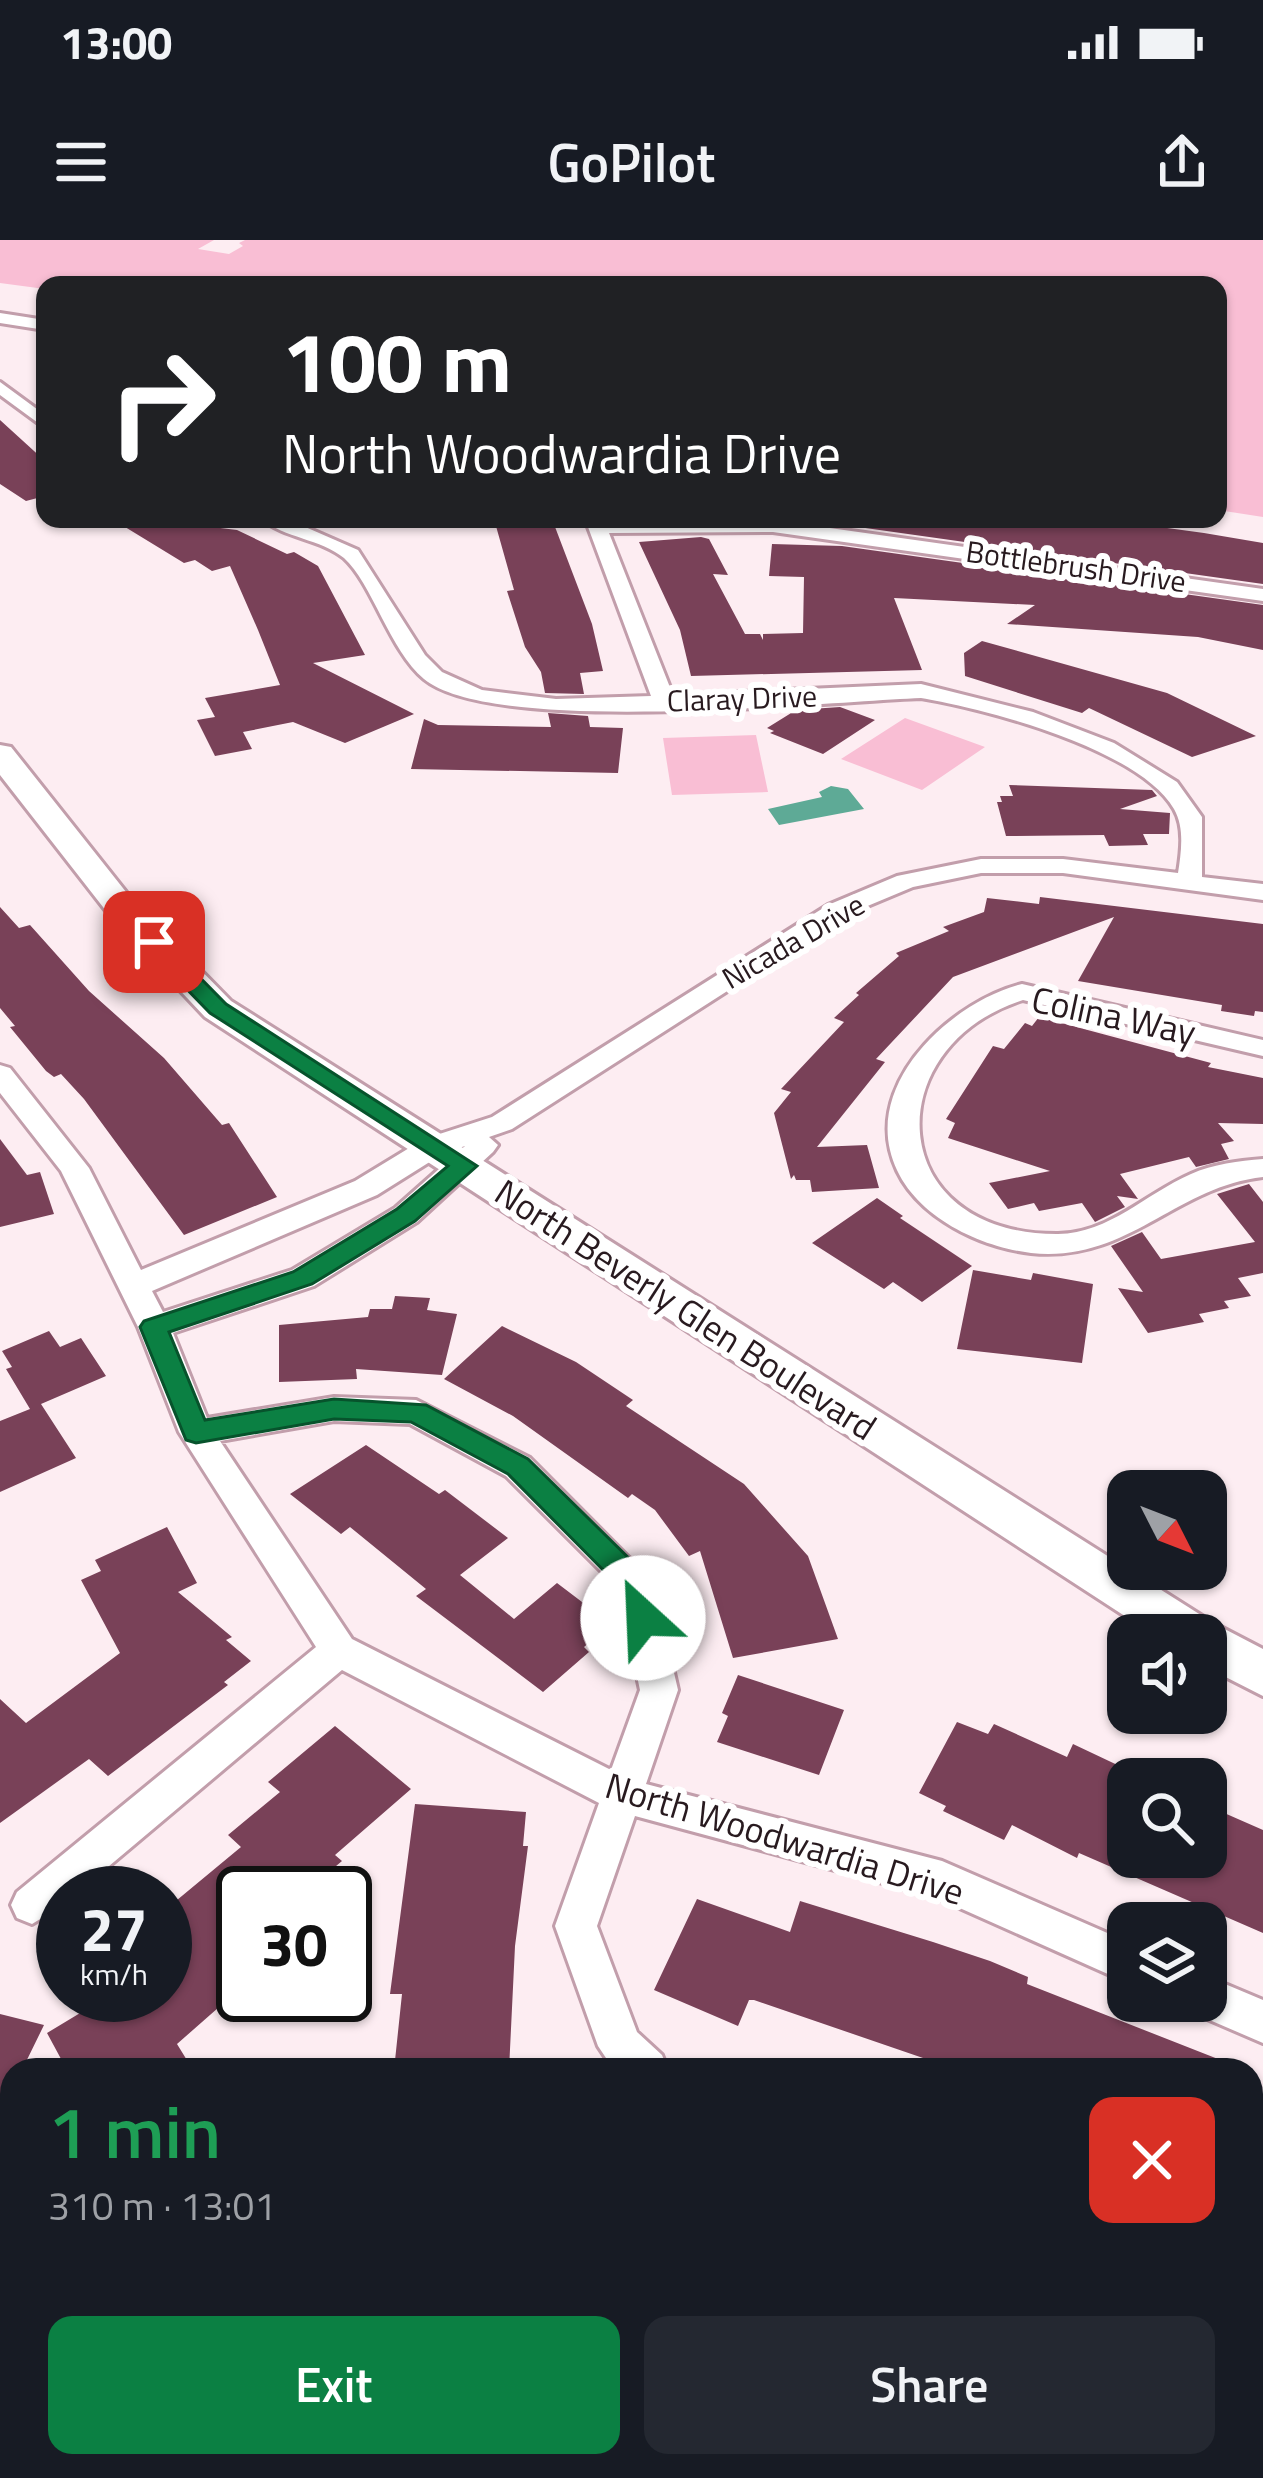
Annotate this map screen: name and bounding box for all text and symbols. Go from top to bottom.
text: 13:00 [60,8,172,76]
text: GoPilot [548,121,715,203]
icon: menu [48,129,114,195]
icon: share [1149,129,1215,195]
text: 100 m [282,297,512,425]
icon: right [84,324,240,480]
text: North Woodwardia Drive [282,412,841,494]
street label: Bottlebrush Drive [963,528,1189,604]
street label: Claray Drive [666,672,818,724]
street label: Nicada Drive [713,882,873,1000]
pin [103,891,205,993]
icon: arrive [121,909,187,975]
street label: Colina Way [1027,971,1201,1059]
street label: North Beverly Glen Boulevard [484,1165,888,1453]
north arrow [1107,1470,1227,1590]
map controls [1107,1470,1227,2022]
position arrow [580,1555,706,1681]
button: sound [1107,1614,1227,1734]
street label: North Woodwardia Drive [599,1757,971,1919]
button: search [1107,1758,1227,1878]
speed limit sign: 30 [216,1866,372,2022]
text: 27 [80,1883,148,1974]
button: layers [1107,1902,1227,2022]
text: km/h [80,1951,148,1997]
text: 1 min [48,2076,221,2186]
button: close [1089,2097,1215,2223]
text: 310 m · 13:01 [48,2176,276,2235]
button: Exit [48,2316,620,2454]
button: Share [644,2316,1215,2454]

